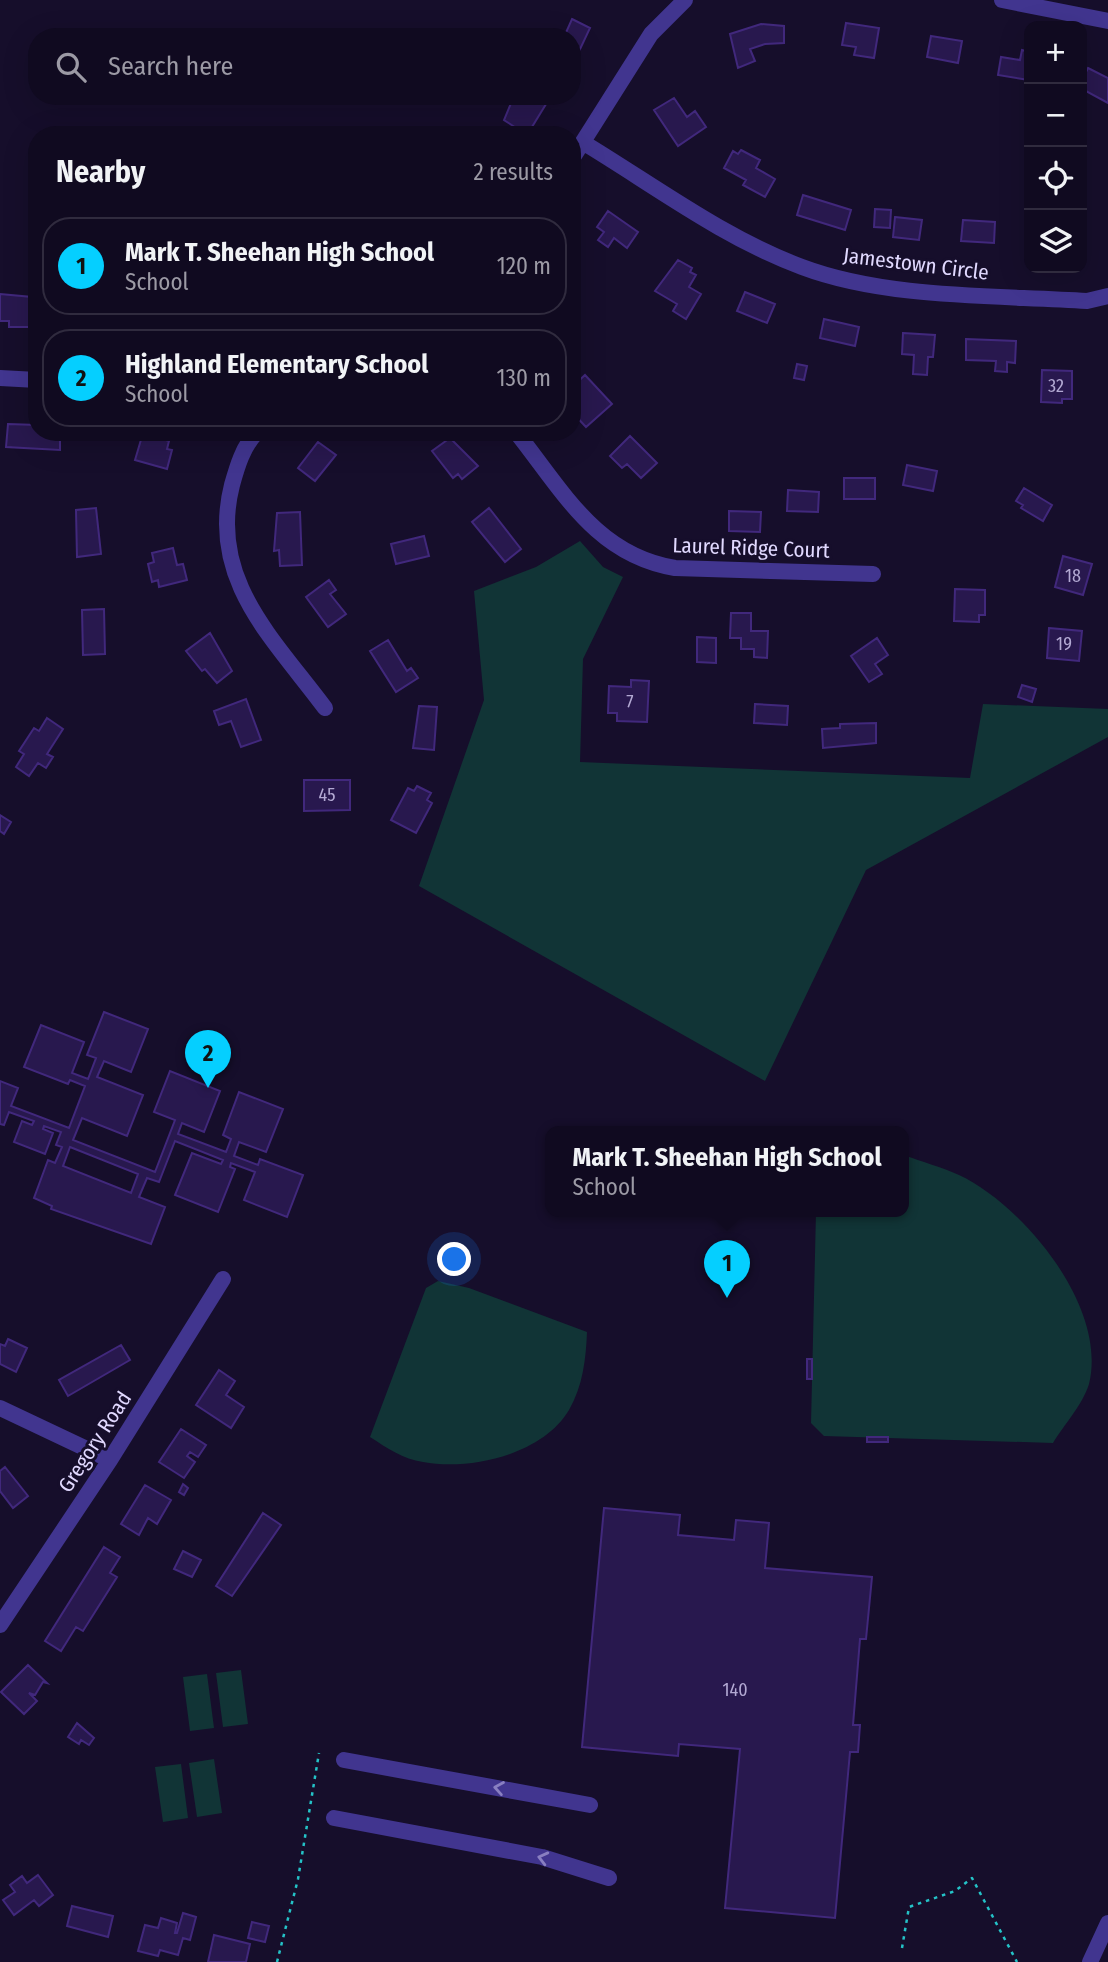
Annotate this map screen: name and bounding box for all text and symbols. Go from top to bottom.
map controls [1024,21,1087,273]
button: + [1024,21,1087,84]
search box [28,28,581,105]
icon: search [52,48,90,86]
text: Search here [108,51,233,82]
button: − [1024,84,1087,147]
button: locate [1024,147,1087,210]
text: Nearby [56,154,145,190]
text: 2 results [473,158,553,186]
button: layers [1024,210,1087,273]
text: Mark T. Sheehan High School [125,237,434,268]
street label: Jamestown Circle [842,242,990,286]
text: 1 [76,252,86,280]
text: 120 m [497,252,551,280]
text: School [125,268,189,296]
text: Highland Elementary School [125,349,428,380]
text: 2 [76,364,86,392]
text: 130 m [497,364,551,392]
house number: 32 [1048,375,1064,397]
text: School [125,380,189,408]
street label: Laurel Ridge Court [672,532,830,564]
house number: 18 [1065,565,1081,587]
house number: 19 [1056,633,1072,655]
house number: 7 [626,691,634,713]
house number: 45 [319,784,335,806]
pin: 2 [185,1030,231,1088]
popup [545,1126,909,1217]
text: Mark T. Sheehan High School [572,1142,882,1173]
text: School [572,1173,636,1201]
pin: 1 [704,1240,750,1298]
your location [437,1242,471,1276]
street label: Gregory Road [53,1387,137,1497]
house number: 140 [722,1679,748,1701]
one-way arrow [493,1782,505,1797]
one-way arrow [538,1852,550,1866]

